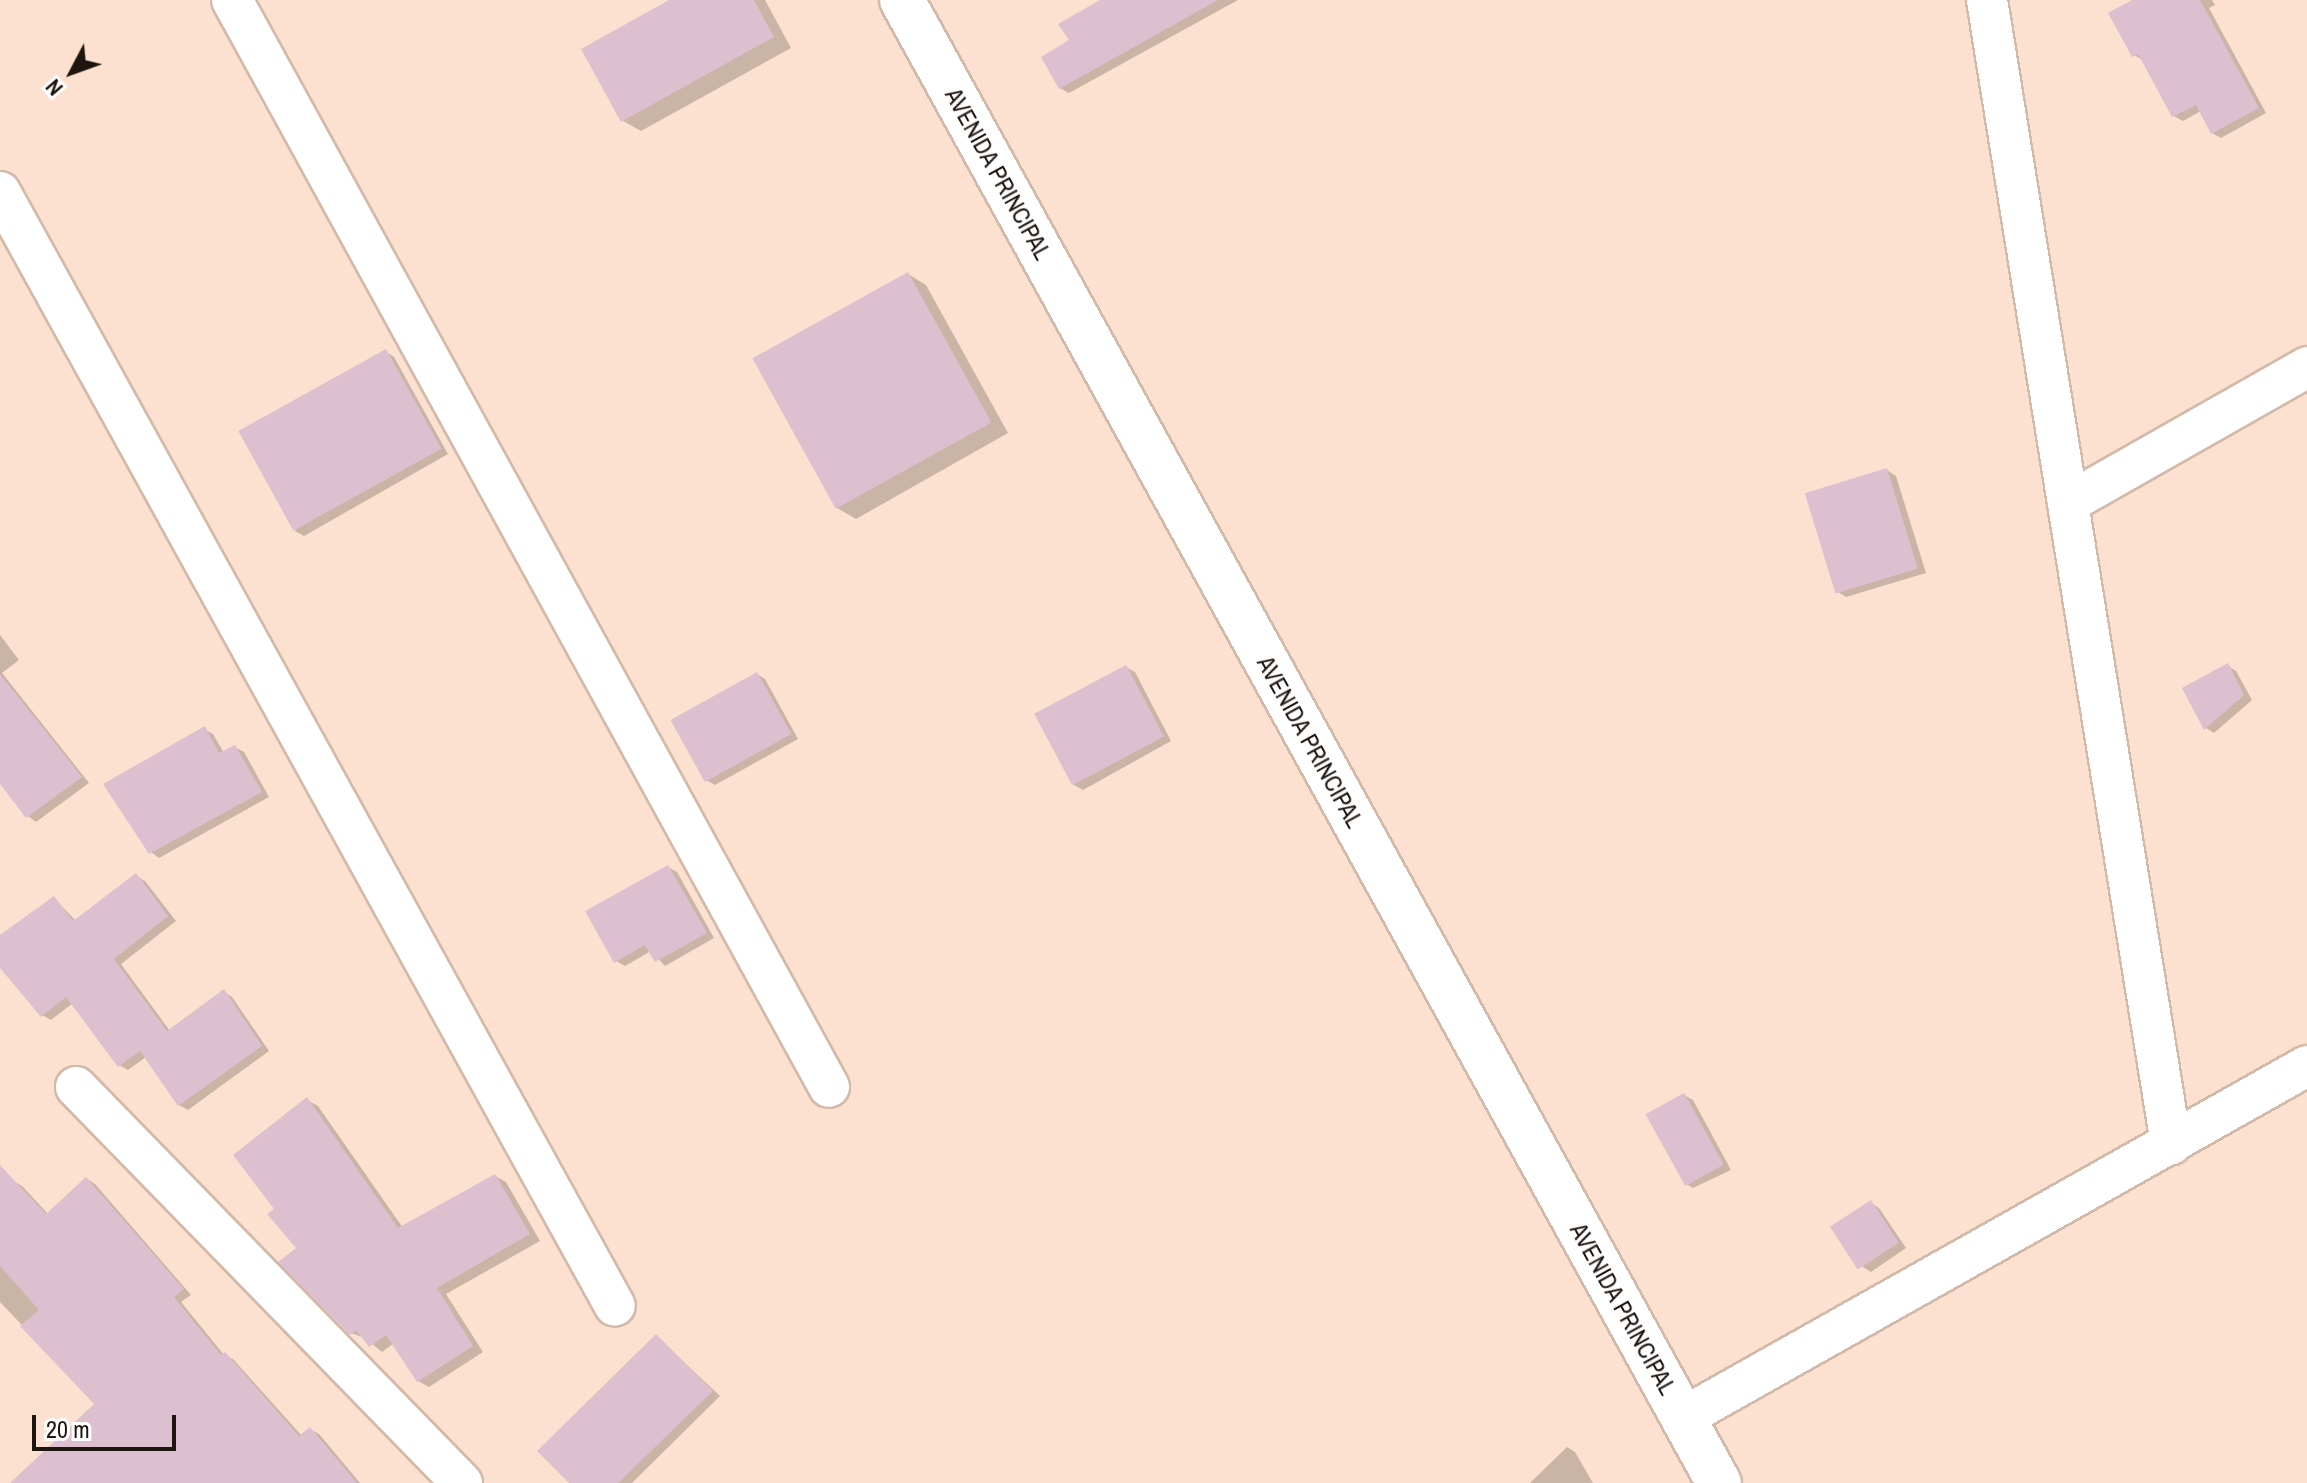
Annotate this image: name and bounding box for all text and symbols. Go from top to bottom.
north arrow [32,32,112,112]
text: N [38,73,69,103]
street label: AVENIDA PRINCIPAL [939,83,1057,265]
street label: AVENIDA PRINCIPAL [1251,651,1369,833]
street label: AVENIDA PRINCIPAL [1564,1218,1682,1400]
scale bar [36,1399,180,1449]
text: 20 m [46,1413,90,1445]

